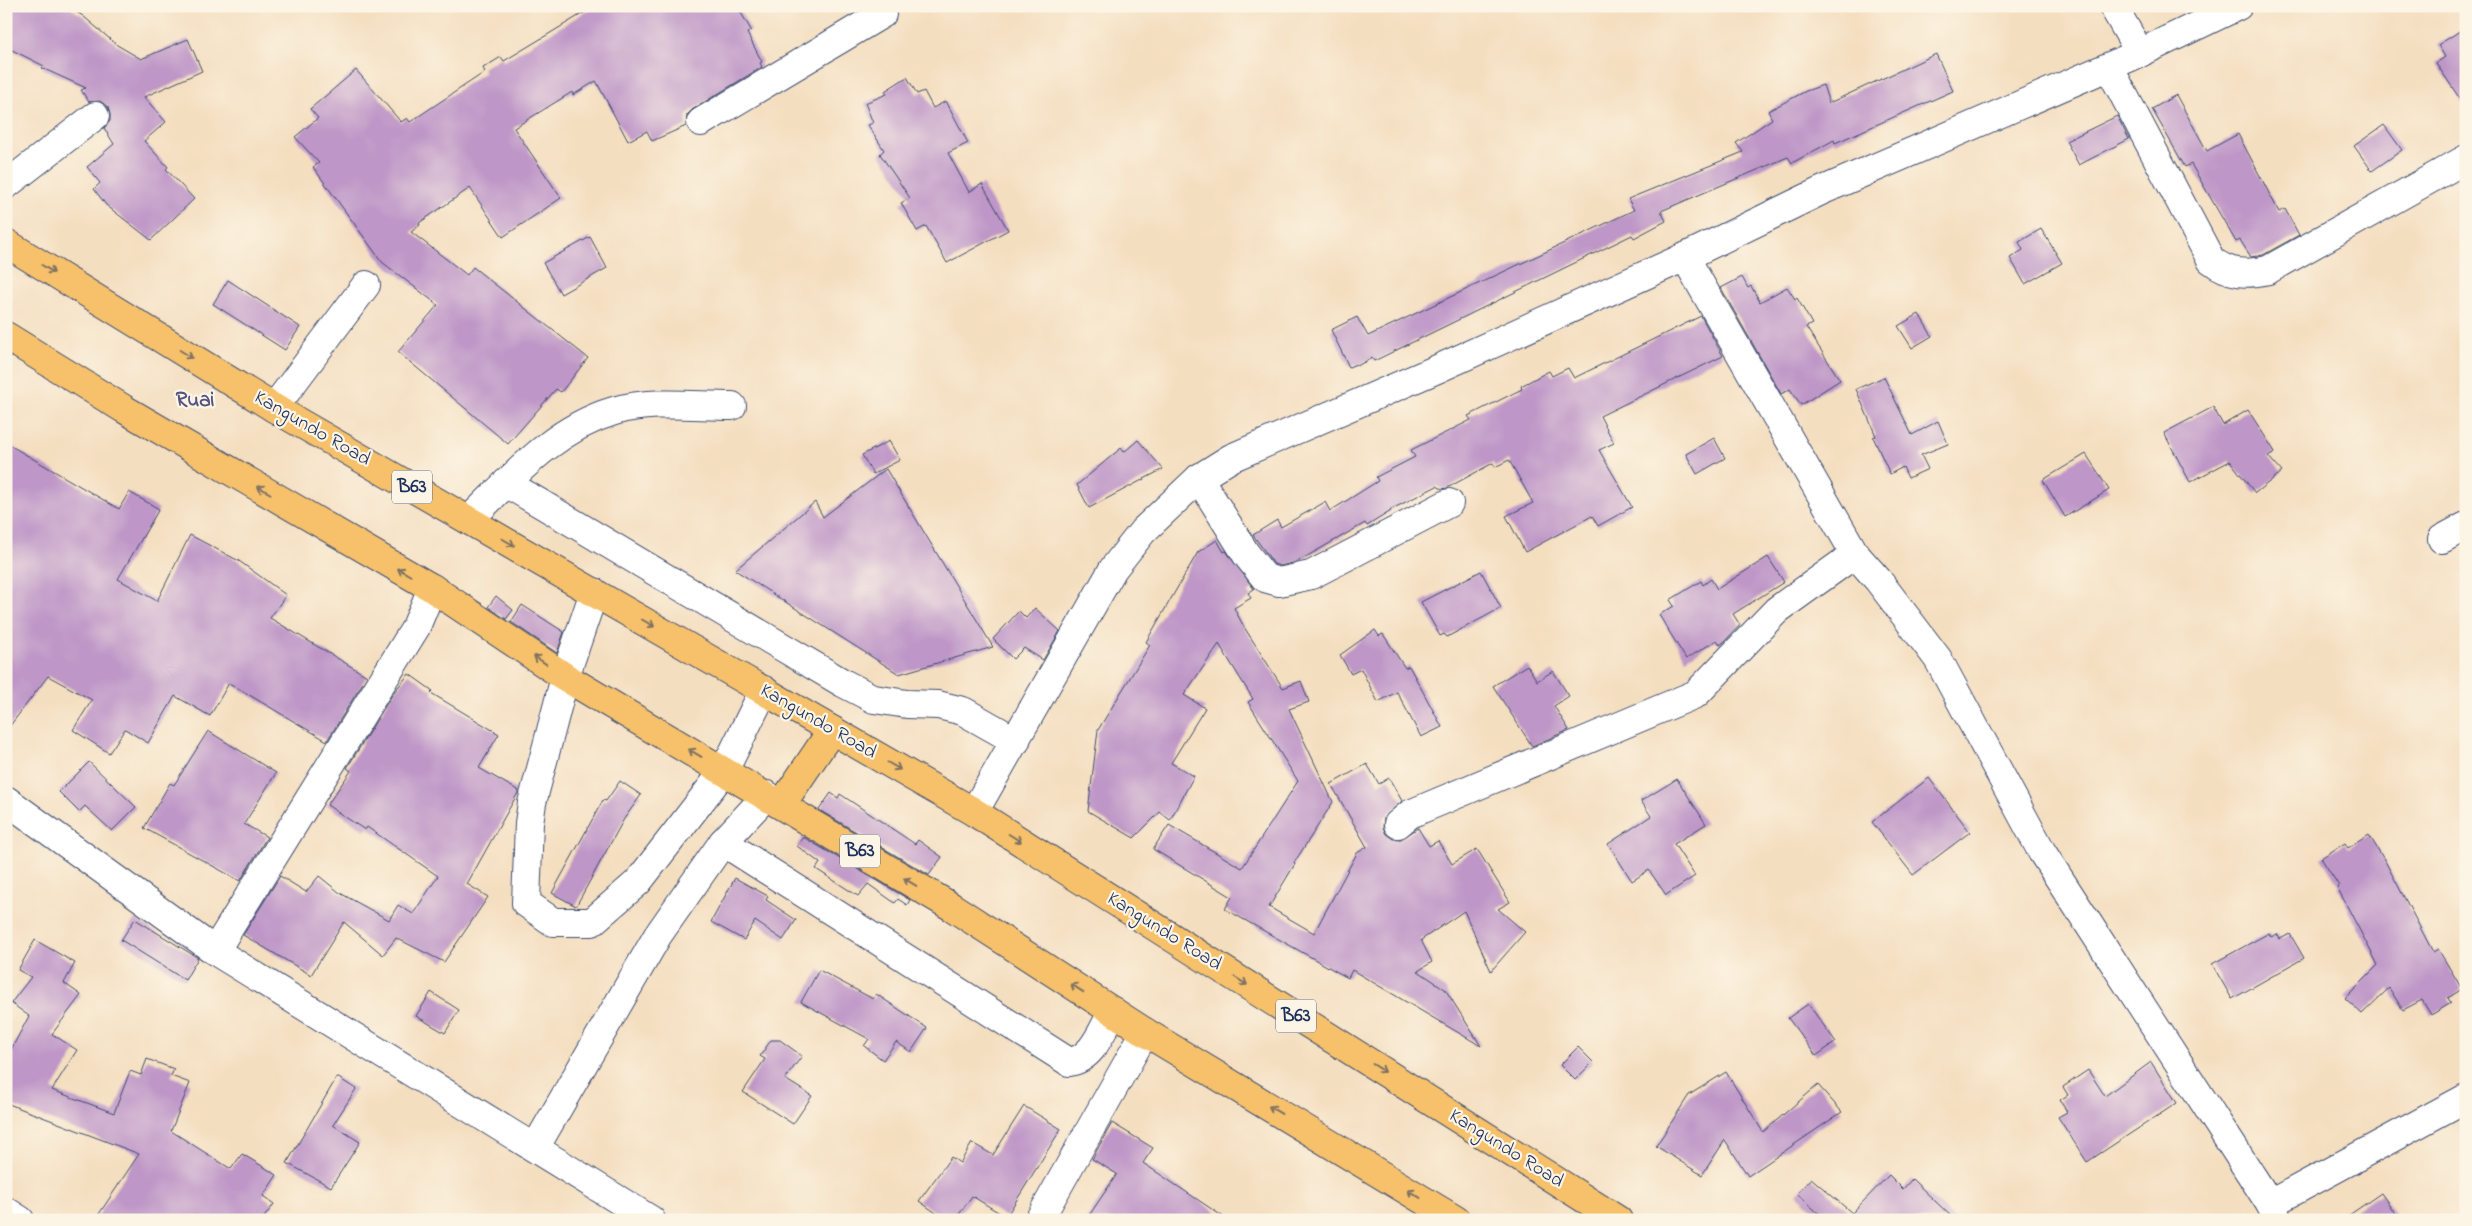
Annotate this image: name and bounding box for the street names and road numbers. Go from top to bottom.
street label: Kangundo Road [248,384,376,475]
road number: B63 [392,471,432,504]
street label: Kangundo Road [754,677,882,768]
road number: B63 [840,834,880,868]
street label: Kangundo Road [1100,885,1227,980]
road number: B63 [1276,999,1316,1032]
street label: Kangundo Road [1442,1102,1569,1197]

